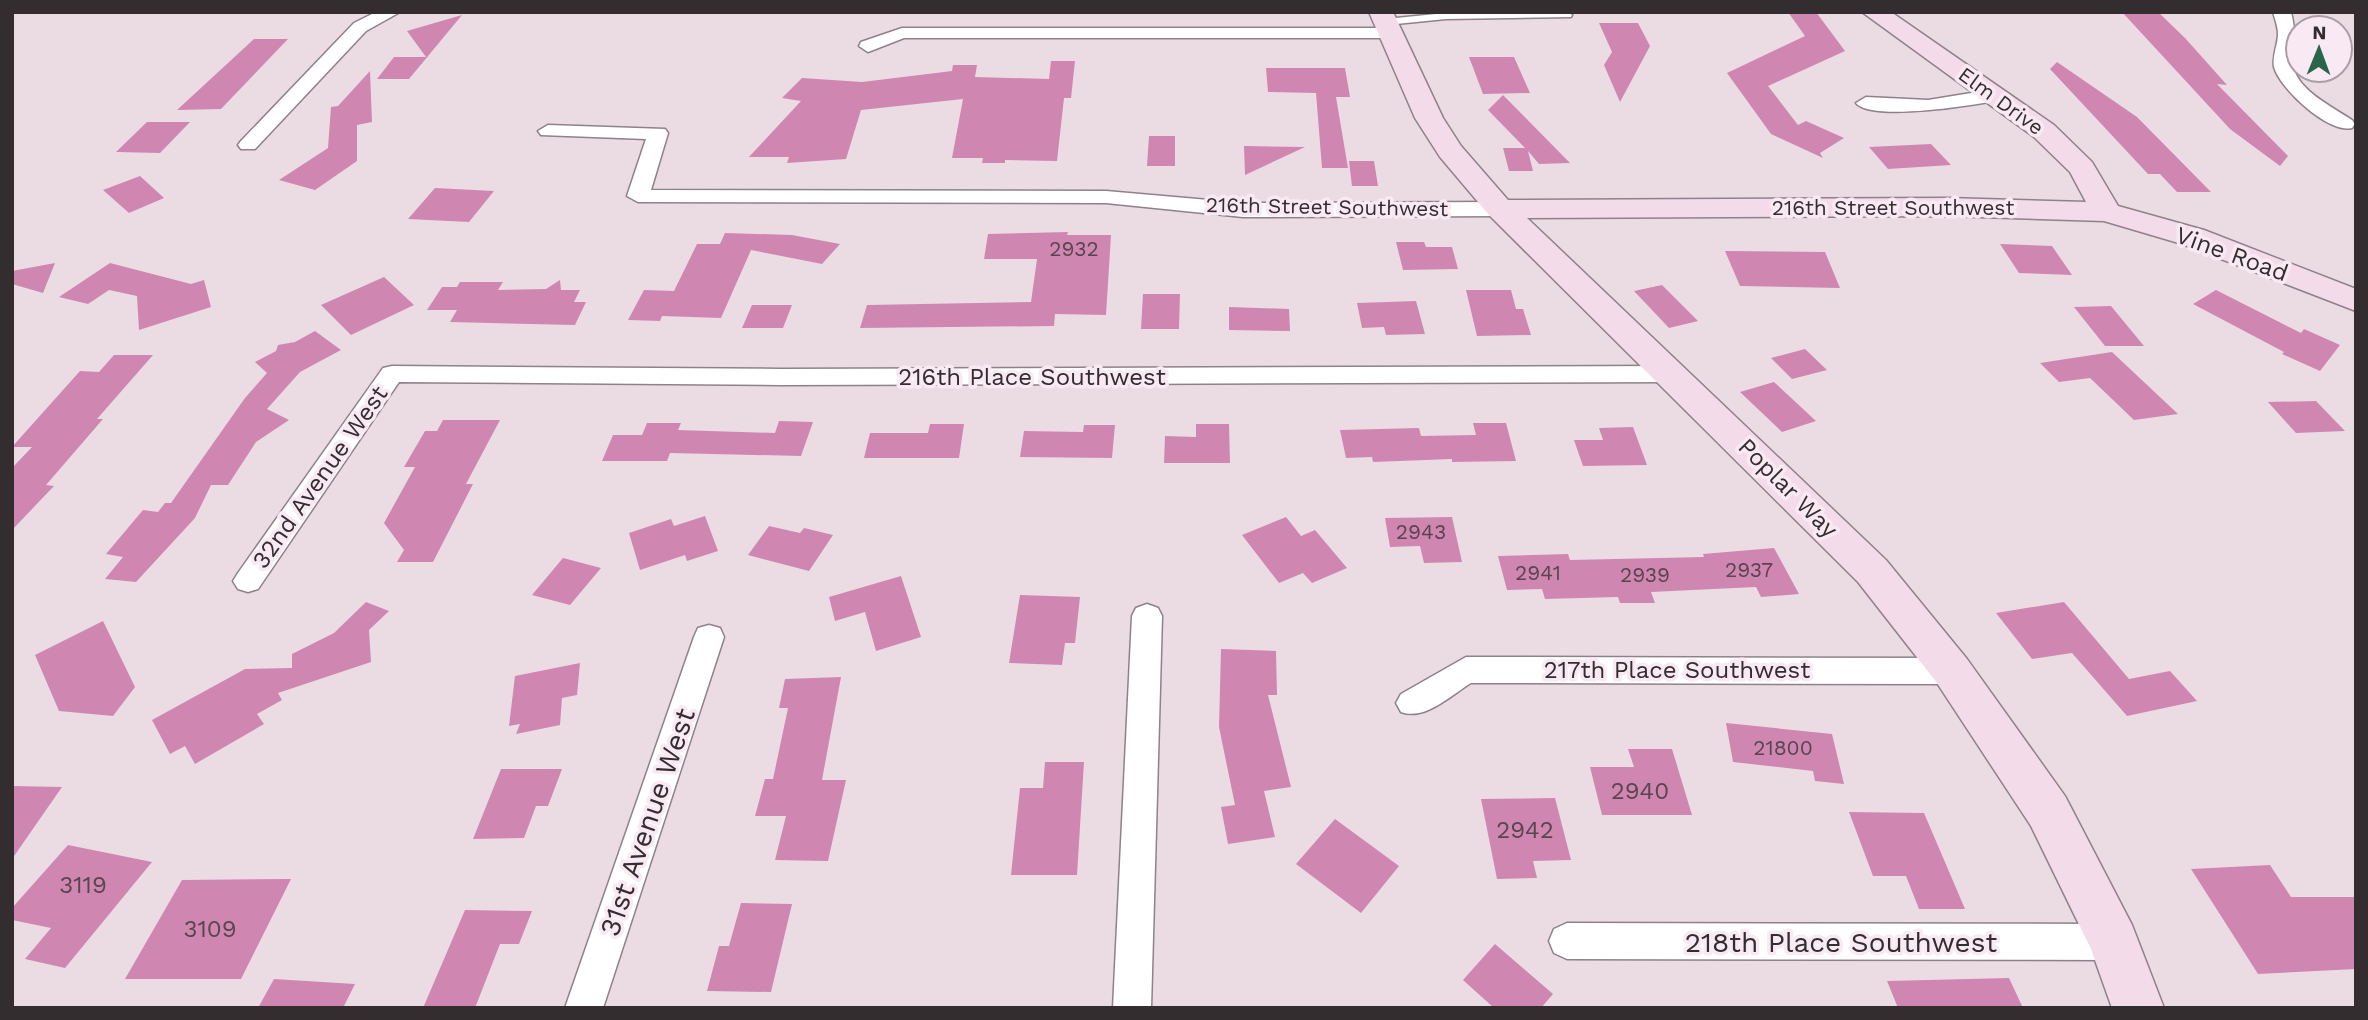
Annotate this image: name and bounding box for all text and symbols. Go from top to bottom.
north arrow [2284,14,2354,84]
text: N [2312,21,2327,44]
street label: Elm Drive [1954,61,2049,140]
street label: 216th Street Southwest [1206,192,1449,221]
street label: 216th Street Southwest [1772,195,2014,220]
street label: Vine Road [2172,221,2292,287]
house number: 2932 [1049,236,1099,261]
street label: 216th Place Southwest [898,363,1166,391]
street label: 32nd Avenue West [246,380,394,574]
street label: Poplar Way [1732,432,1844,544]
house number: 2943 [1396,519,1446,544]
house number: 2937 [1725,557,1773,582]
house number: 2941 [1515,560,1561,585]
house number: 2939 [1620,562,1670,587]
street label: 217th Place Southwest [1544,656,1810,684]
street label: 31st Avenue West [593,704,702,940]
house number: 21800 [1753,735,1813,760]
house number: 2940 [1611,777,1669,805]
house number: 2942 [1496,816,1554,844]
house number: 3119 [59,871,107,899]
house number: 3109 [183,915,237,943]
street label: 218th Place Southwest [1685,926,1997,959]

